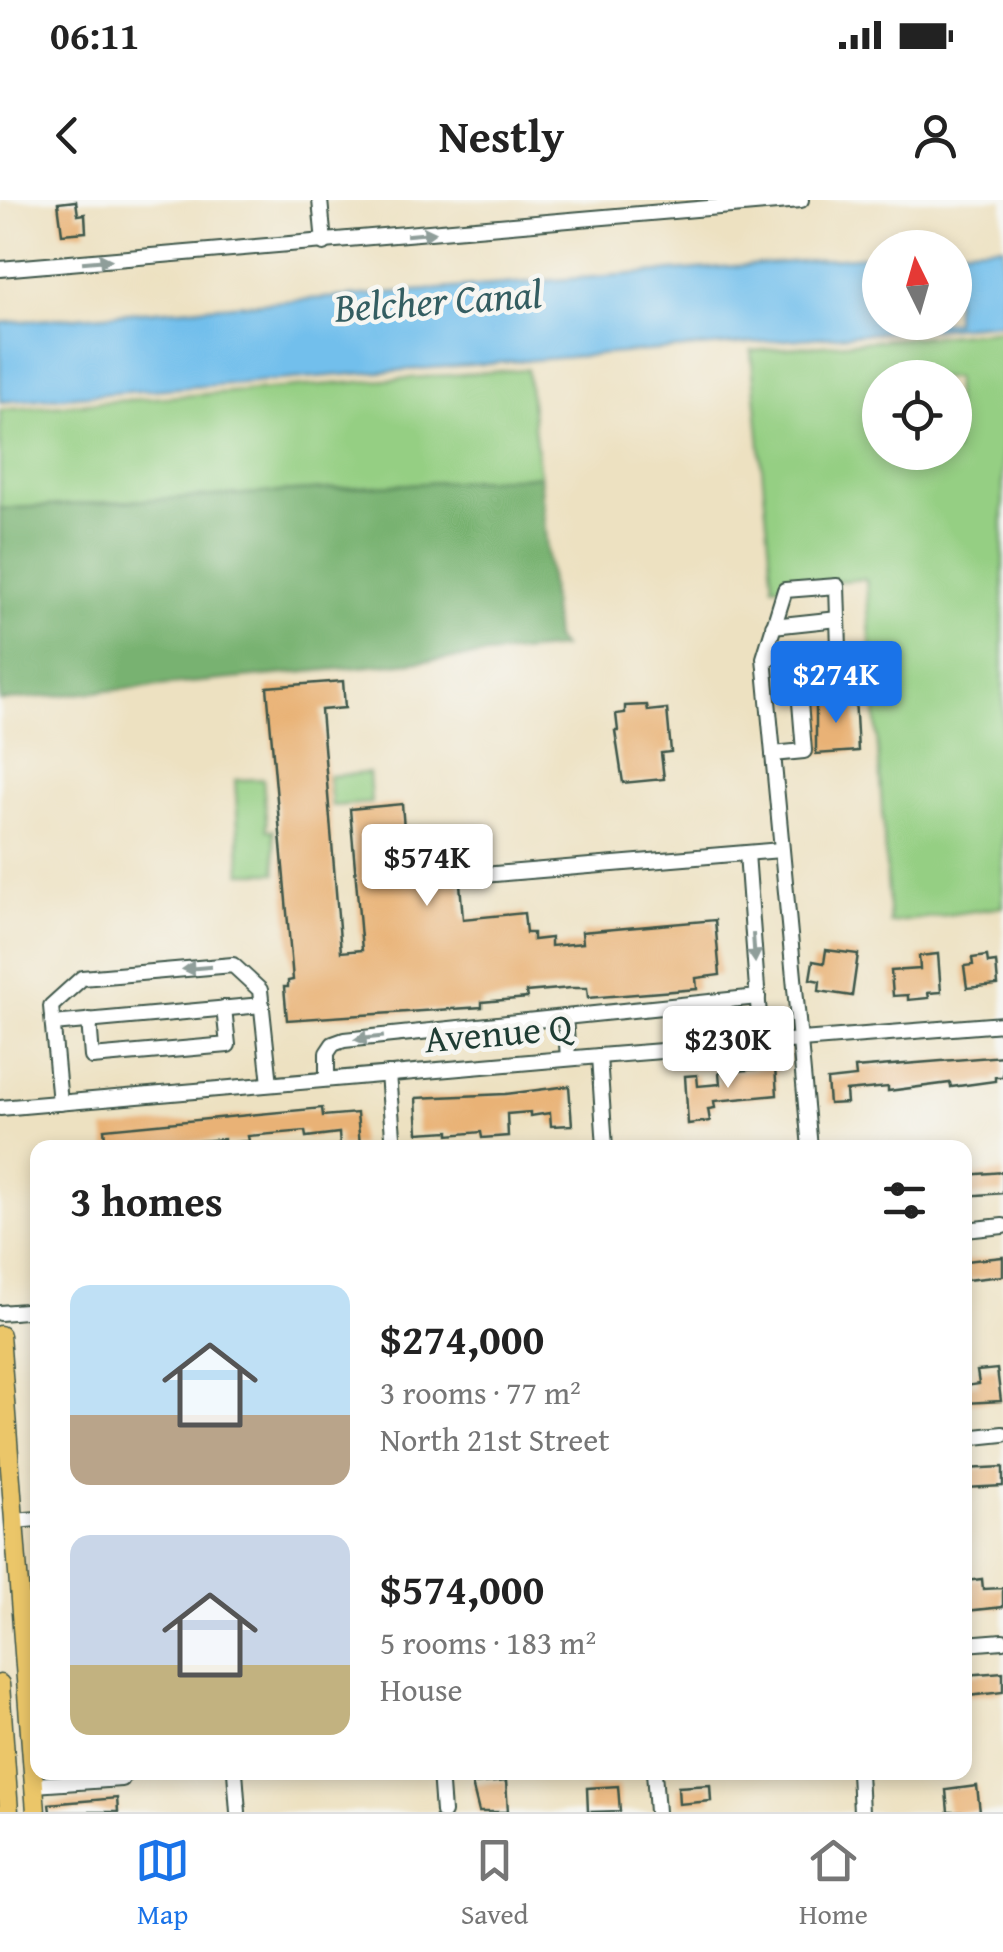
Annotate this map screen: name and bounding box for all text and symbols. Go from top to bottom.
text: 06:11 [50,7,140,63]
text: Nestly [439,103,564,168]
icon: back [40,108,95,163]
icon: person [908,108,963,163]
one-way arrow [406,226,437,242]
north arrow [862,230,972,340]
map controls [862,230,972,470]
one-way arrow [82,253,114,269]
water label: Belcher Canal [331,263,544,337]
button: locate [862,360,972,470]
pin: $274K [766,641,906,726]
text: $274K [793,650,879,697]
pin: $574K [357,824,497,909]
text: $574K [384,833,470,880]
one-way arrow [746,933,762,965]
one-way arrow [181,960,213,976]
street label: Avenue Q [422,997,576,1066]
pin: $230K [658,1006,798,1091]
text: $230K [685,1015,771,1062]
one-way arrow [353,1030,385,1046]
text: 3 homes [70,1170,223,1231]
icon: filters [877,1173,932,1228]
text: $274,000 [380,1308,544,1369]
icon: home [150,1325,270,1445]
text: 3 rooms · 77 m² [380,1369,581,1416]
text: North 21st Street [380,1416,610,1463]
text: $574,000 [380,1558,544,1619]
icon: home [150,1575,270,1695]
text: 5 rooms · 183 m² [380,1619,596,1666]
text: House [380,1666,463,1713]
tab: Map [135,1833,190,1934]
tab: Saved [461,1833,528,1934]
tab: Home [799,1833,868,1934]

